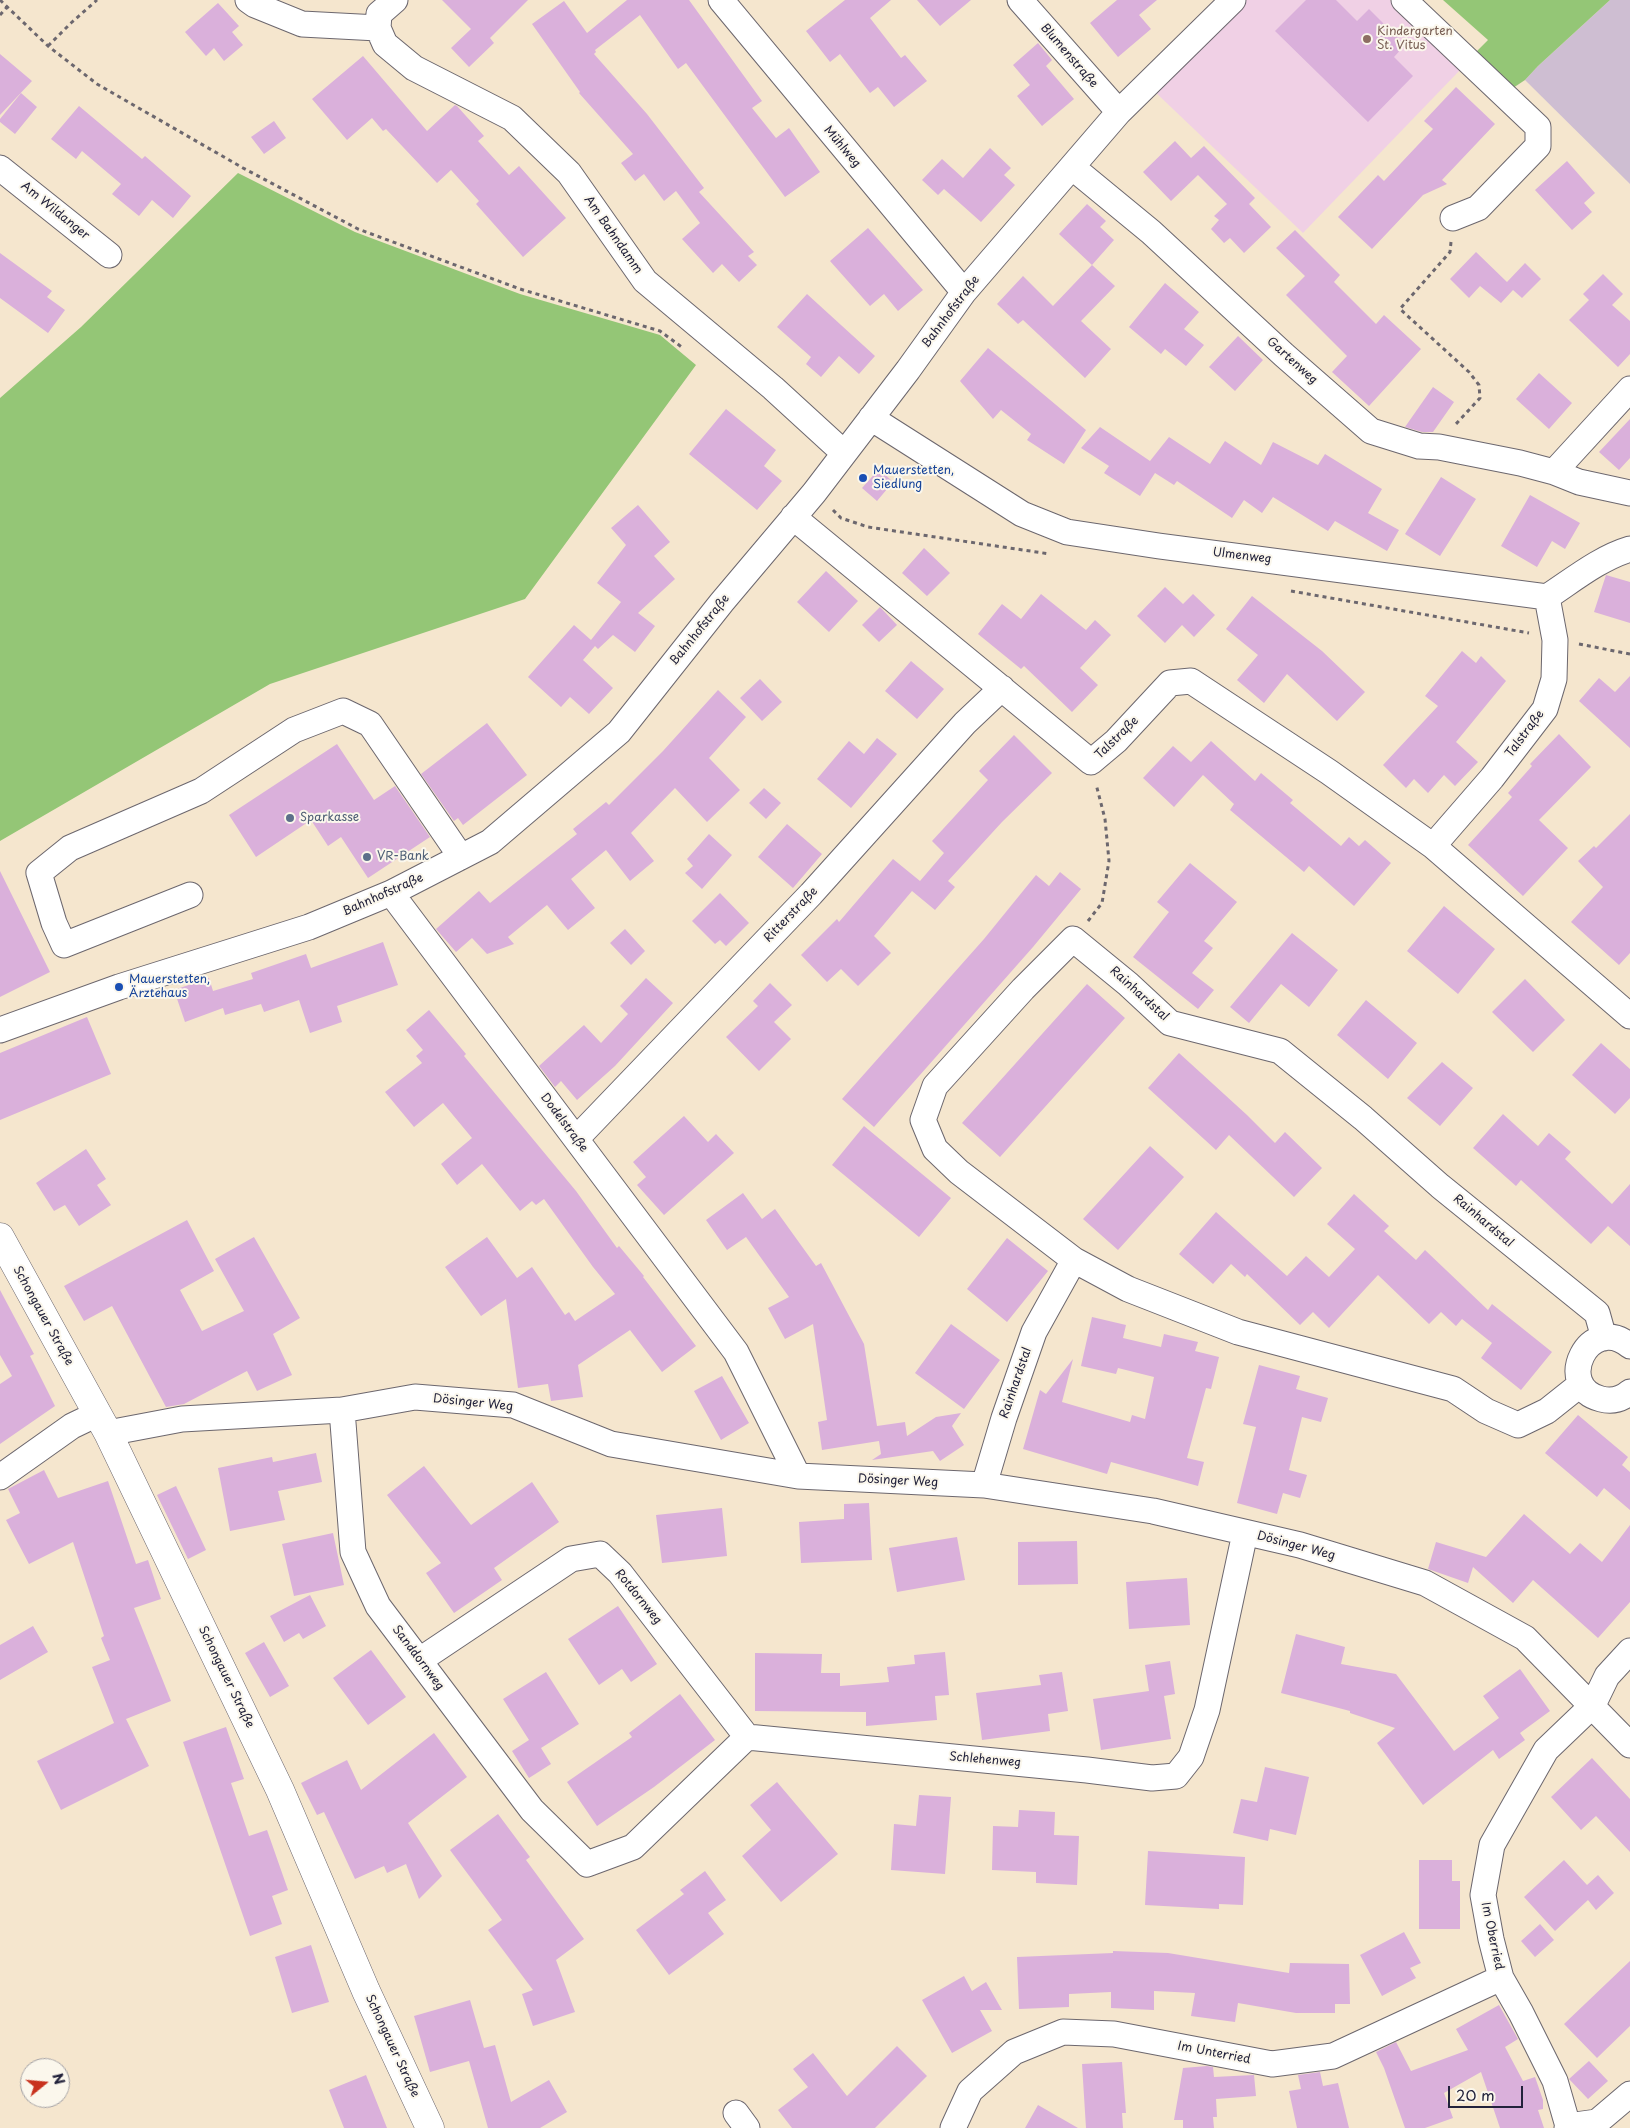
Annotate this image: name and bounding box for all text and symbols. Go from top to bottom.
street label: Blumenstraße [1037,21,1101,91]
place label: Kindergarten St. Vitus [1377,25,1453,53]
marker: Kindergarten St. Vitus [1361,33,1373,45]
street label: Mühlweg [820,123,864,171]
street label: Am Wildanger [18,179,92,243]
street label: Am Bahndamm [581,193,645,277]
street label: Bahnhofstraße [919,273,983,351]
street label: Gartenweg [1264,335,1320,387]
place label: Mauerstetten, Siedlung [873,464,954,492]
marker: Mauerstetten, Siedlung [857,472,869,484]
street label: Ulmenweg [1212,545,1272,567]
street label: Bahnhofstraße [667,592,733,668]
street label: Talstraße [1503,708,1547,760]
street label: Talstraße [1092,714,1142,762]
place label: Sparkasse [300,811,359,825]
marker: Sparkasse [284,812,296,824]
place label: VR-Bank [377,850,429,864]
marker: VR-Bank [361,851,373,863]
street label: Bahnhofstraße [340,871,426,919]
street label: Ritterstraße [761,884,821,946]
street label: Rainhardstal [1107,964,1171,1024]
place label: Mauerstetten, Ärztehaus [129,973,210,1001]
marker: Mauerstetten, Ärztehaus [113,981,125,993]
street label: Dodelstraße [537,1091,591,1155]
street label: Rainhardstal [1450,1192,1516,1250]
street label: Schongauer Straße [10,1264,76,1368]
street label: Rainhardstal [997,1346,1035,1420]
street label: Dösinger Weg [432,1392,514,1414]
street label: Dösinger Weg [858,1472,938,1490]
street label: Dösinger Weg [1255,1529,1337,1563]
street label: Rotdornweg [611,1567,665,1627]
street label: Sanddornweg [389,1623,447,1693]
street label: Schongauer Straße [195,1624,257,1730]
street label: Schlehenweg [948,1750,1022,1770]
street label: Im Oberried [1478,1901,1506,1971]
street label: Schongauer Straße [362,1992,422,2100]
street label: Im Unterried [1176,2039,1252,2067]
north arrow [20,2058,70,2108]
text: N [47,2070,71,2087]
scale bar [1450,2076,1525,2108]
text: 20 m [1456,2083,1495,2106]

